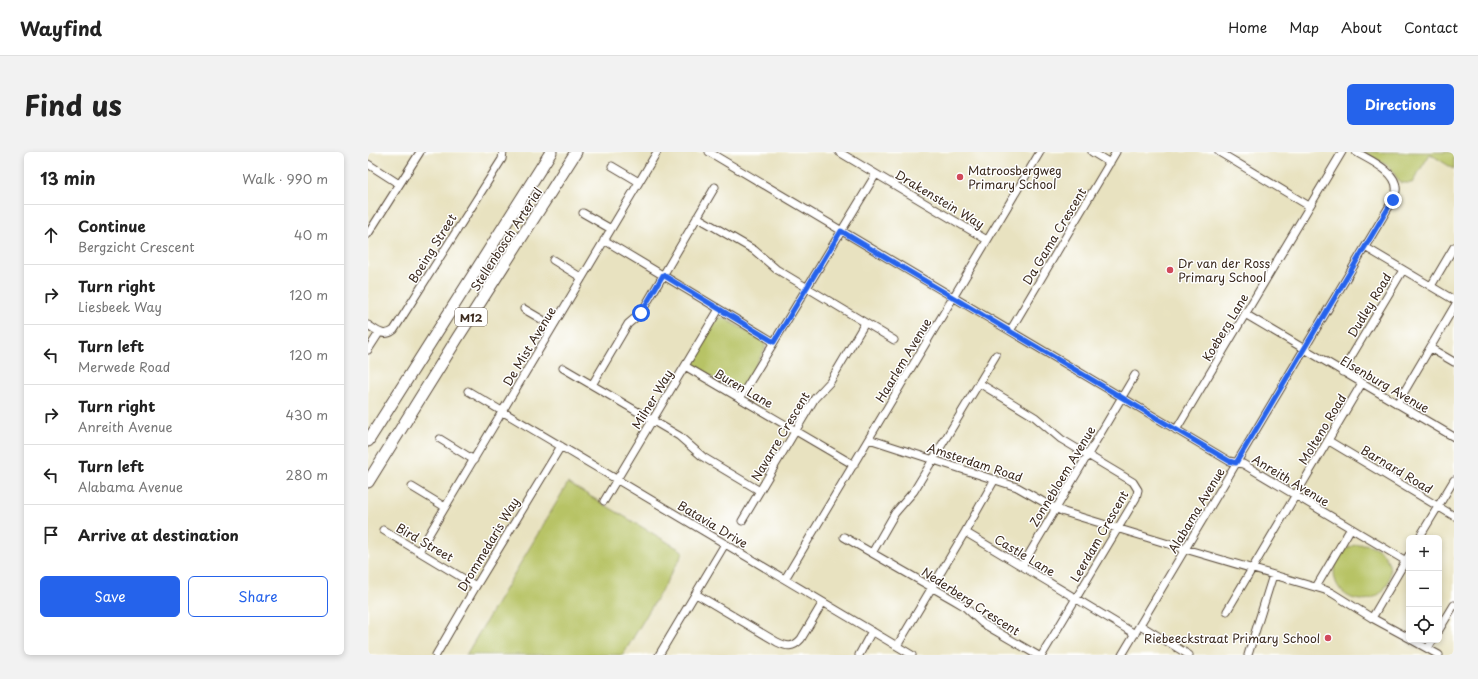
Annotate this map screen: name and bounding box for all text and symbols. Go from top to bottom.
text: Wayfind [20,14,102,42]
text: Home [1228,17,1267,38]
text: Map [1289,17,1319,38]
text: About [1341,17,1382,38]
text: Contact [1404,17,1458,38]
text: Find us [24,83,122,126]
button: Directions [1347,84,1454,125]
place label: Matroosbergweg Primary School [968,161,1062,193]
text: 13 min [40,165,95,191]
street label: Drakenstein Way [892,165,988,233]
text: Walk · 990 m [242,169,328,188]
marker: Matroosbergweg Primary School [955,172,965,182]
street label: Stellenbosch Arterial [466,184,546,294]
street label: Da Gama Crescent [1018,184,1090,288]
route end [1384,191,1402,209]
street label: Boeing Street [404,210,460,286]
text: Continue [78,214,146,237]
icon: ahead [40,224,62,246]
text: 40 m [294,225,328,244]
text: Bergzicht Crescent [78,237,195,256]
place label: Dr van der Ross Primary School [1178,254,1271,286]
marker: Dr van der Ross Primary School [1165,265,1175,275]
street label: Dudley Road [1343,269,1395,341]
text: Turn right [78,274,155,297]
icon: right [40,284,62,306]
text: 120 m [289,285,328,304]
street label: Koeberg Lane [1198,289,1253,364]
text: Liesbeek Way [78,297,162,316]
street label: De Mist Avenue [498,303,560,389]
route start [632,304,650,322]
road number: M12 [455,308,487,326]
street label: Haarlem Avenue [871,314,935,405]
text: Turn left [78,334,144,357]
icon: left [40,344,62,366]
text: 120 m [289,345,328,364]
street label: Elsenburg Avenue [1337,351,1433,417]
text: Merwede Road [78,357,170,376]
street label: Buren Lane [711,364,777,412]
street label: Milner Way [627,366,677,432]
street label: Navarre Crescent [746,388,814,484]
street label: Molteno Road [1294,390,1350,468]
text: Turn right [78,394,155,417]
icon: right [40,404,62,426]
text: 430 m [286,405,328,424]
text: Anreith Avenue [78,417,173,436]
street label: Zonnebloem Avenue [1025,422,1099,530]
street label: Amsterdam Road [925,438,1025,486]
street label: Barnard Road [1358,440,1436,498]
street label: Anreith Avenue [1249,450,1333,510]
text: Turn left [78,454,144,477]
street label: Alabama Avenue [1163,463,1229,556]
icon: left [40,464,62,486]
text: 280 m [286,465,328,484]
text: Alabama Avenue [78,477,183,496]
street label: Leerdam Crescent [1065,487,1133,585]
street label: Drommedaris Way [453,494,523,594]
street label: Batavia Drive [675,496,751,552]
street label: Bird Street [393,518,457,566]
text: Arrive at destination [78,523,239,546]
icon: arrive [40,524,62,546]
street label: Castle Lane [991,530,1059,580]
map controls [1406,535,1442,643]
button: + [1406,535,1442,571]
street label: Nederberg Crescent [918,562,1024,640]
button: − [1406,571,1442,607]
button: Save [40,576,180,617]
button: Share [188,576,328,617]
button: locate [1406,607,1442,643]
place label: Riebeeckstraat Primary School [1144,629,1320,647]
marker: Riebeeckstraat Primary School [1323,633,1333,643]

